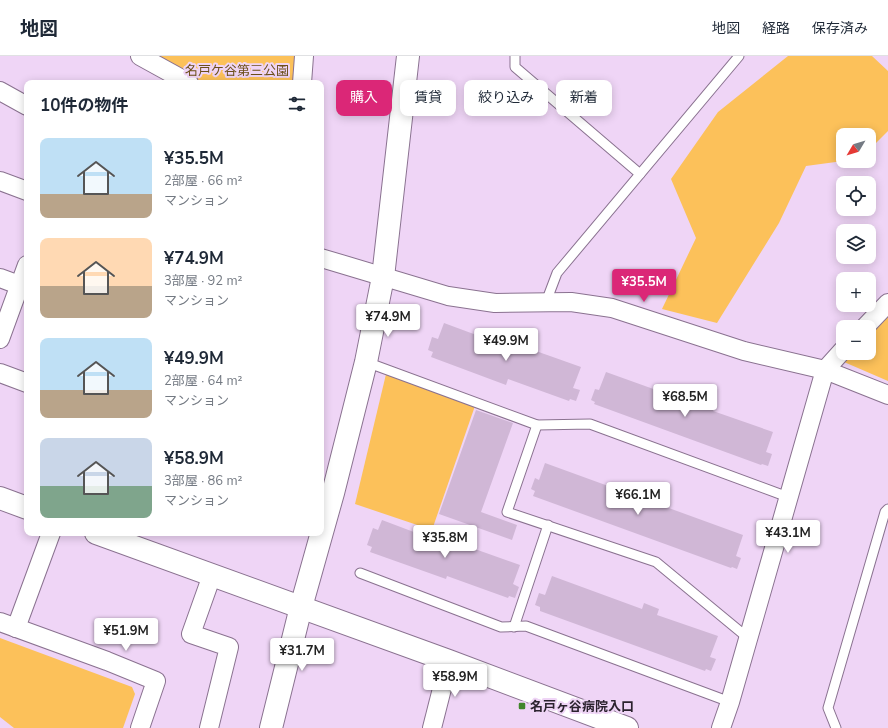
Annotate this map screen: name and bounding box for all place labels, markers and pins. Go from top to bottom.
pin: ¥35.5M [611,269,677,303]
pin: ¥74.9M [355,304,421,338]
pin: ¥49.9M [473,328,539,362]
pin: ¥68.5M [652,384,718,418]
pin: ¥66.1M [605,482,671,516]
pin: ¥43.1M [755,520,821,554]
pin: ¥35.8M [412,525,478,559]
pin: ¥51.9M [93,618,159,652]
pin: ¥31.7M [269,638,335,672]
pin: ¥58.9M [422,664,488,698]
place label: 名戸ヶ谷病院入口 [530,698,634,716]
marker: 名戸ヶ谷病院入口 [517,701,527,711]

